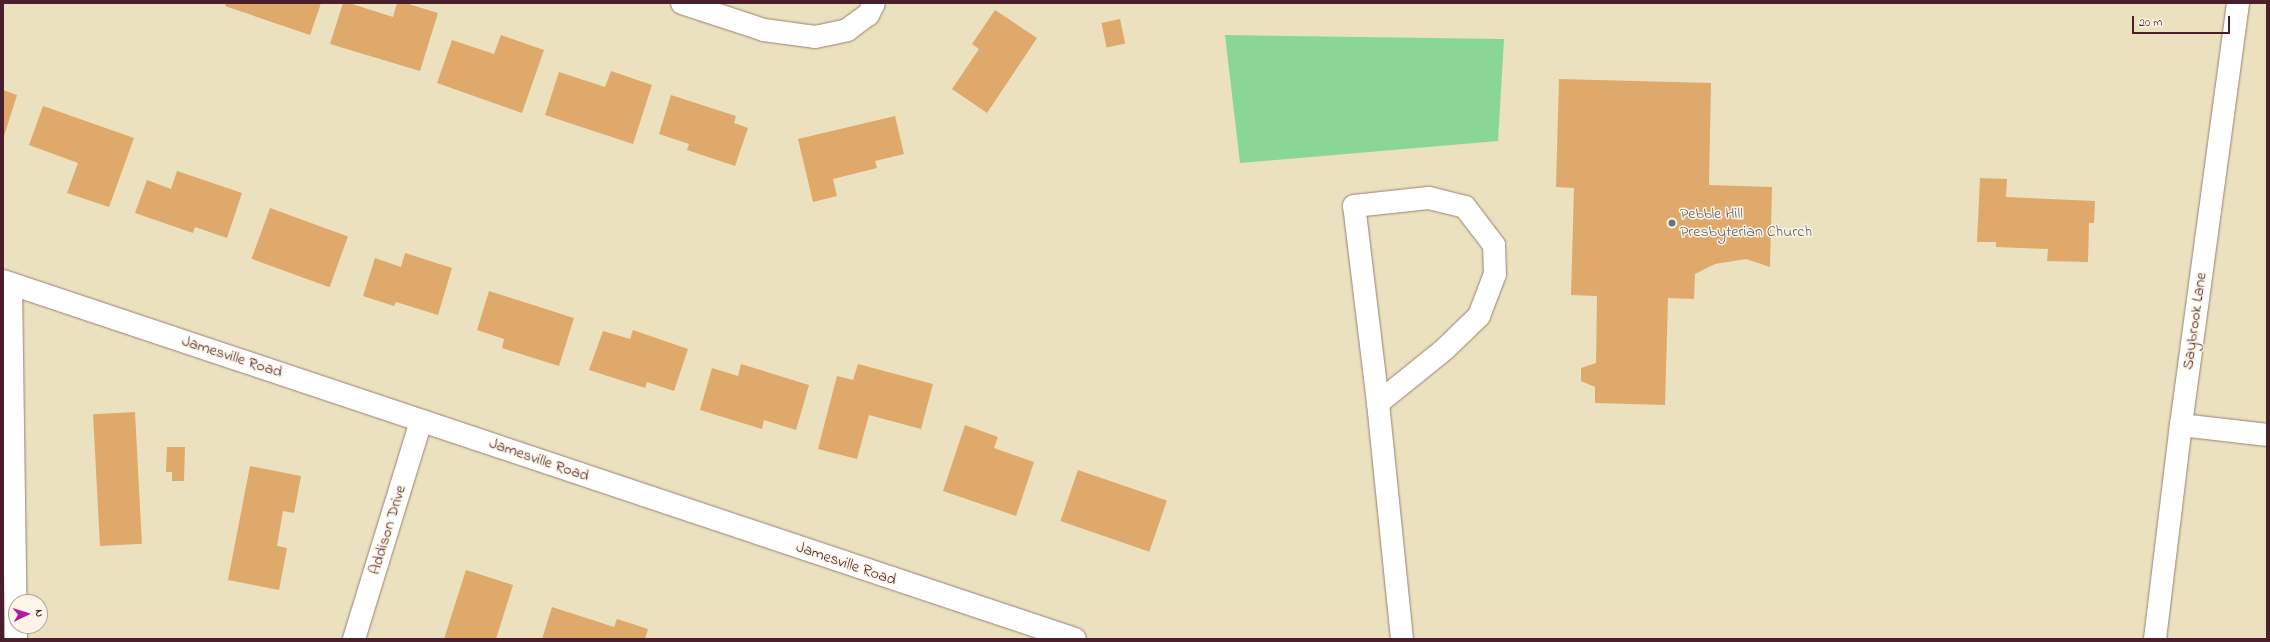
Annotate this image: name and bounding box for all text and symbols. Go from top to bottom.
scale bar [2134,8,2232,34]
text: 20 m [2139,14,2162,32]
place label: Pebble Hill Presbyterian Church [1680,204,1812,242]
marker: Pebble Hill Presbyterian Church [1667,218,1677,228]
street label: Saybrook Lane [2179,271,2211,371]
street label: Jamesville Road [179,332,285,382]
street label: Jamesville Road [486,434,592,486]
street label: Addison Drive [365,483,411,577]
street label: Jamesville Road [793,538,899,590]
north arrow [8,594,48,634]
text: N [31,609,47,618]

